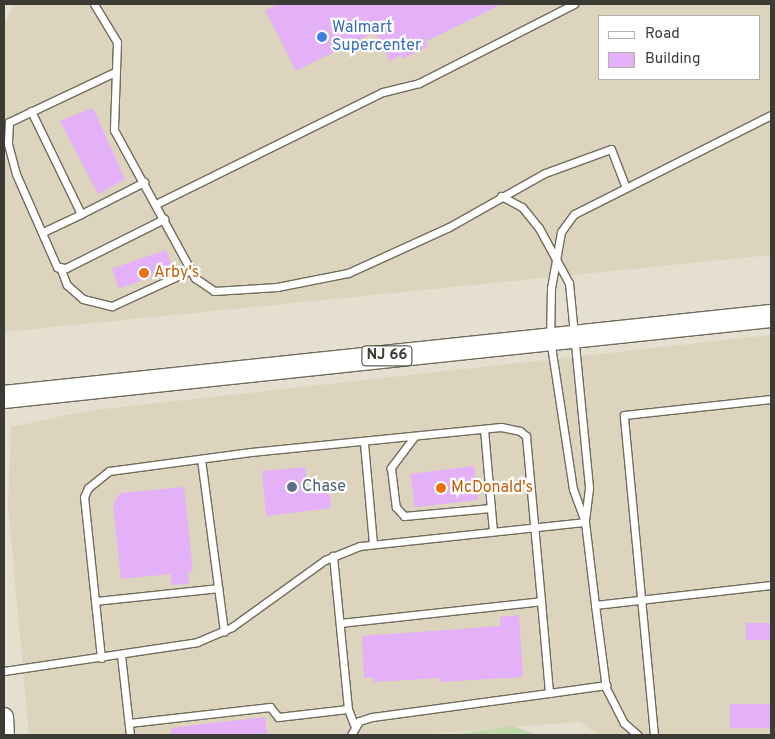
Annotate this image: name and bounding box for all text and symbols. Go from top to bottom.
legend [598,15,760,80]
place label: Walmart Supercenter [332,18,421,56]
text: Road [645,25,680,44]
marker: Walmart Supercenter [316,31,328,43]
text: Building [645,50,700,69]
place label: Arby's [154,263,199,283]
marker: Arby's [138,267,150,279]
road number: NJ 66 [361,344,413,368]
place label: Chase [302,477,346,497]
place label: McDonald's [451,478,533,498]
marker: Chase [286,481,298,493]
marker: McDonald's [435,482,447,494]

